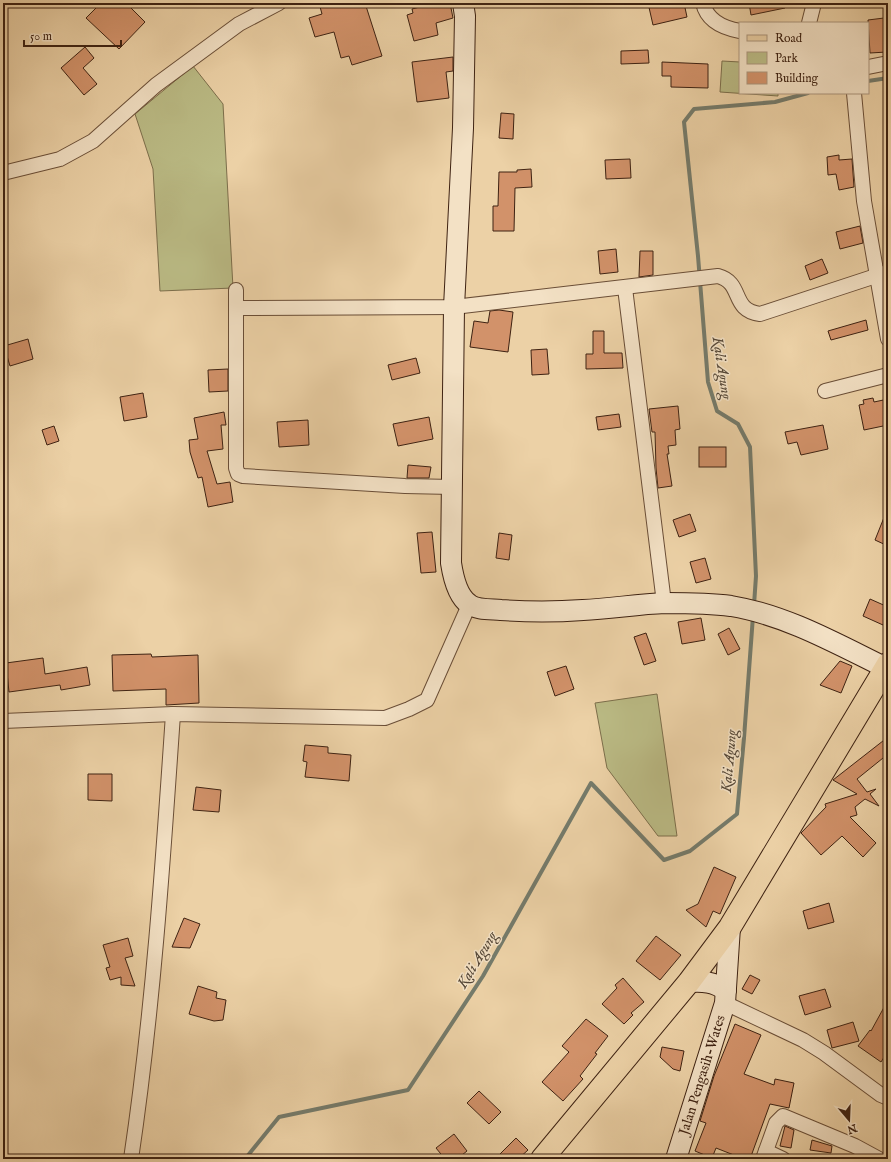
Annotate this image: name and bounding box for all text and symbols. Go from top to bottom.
scale bar [24,22,121,48]
legend [739,22,869,94]
text: 50 m [30,29,52,44]
text: Road [775,31,803,46]
text: Park [775,51,798,66]
text: Building [775,71,819,86]
water label: Kali Agung [707,334,737,402]
water label: Kali Agung [717,728,742,794]
water label: Kali Agung [452,927,503,993]
street label: Jalan Pengasih-Wates [674,1013,730,1139]
north arrow [829,1100,869,1140]
text: N [845,1120,860,1137]

